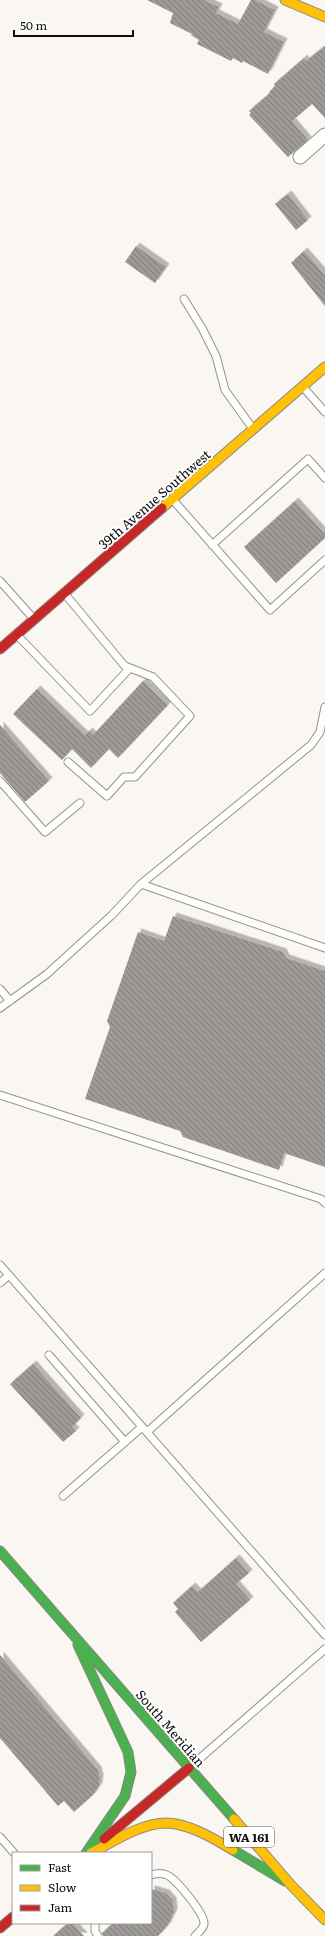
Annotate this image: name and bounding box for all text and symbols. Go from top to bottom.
scale bar [14,12,133,38]
text: 50 m [20,16,47,34]
street label: 39th Avenue Southwest [94,444,215,553]
street label: South Meridian [132,1685,210,1771]
road number: WA 161 [224,1827,274,1847]
legend [12,1852,152,1924]
text: Fast [48,1858,72,1876]
text: Slow [48,1878,77,1896]
text: Jam [48,1898,73,1916]

